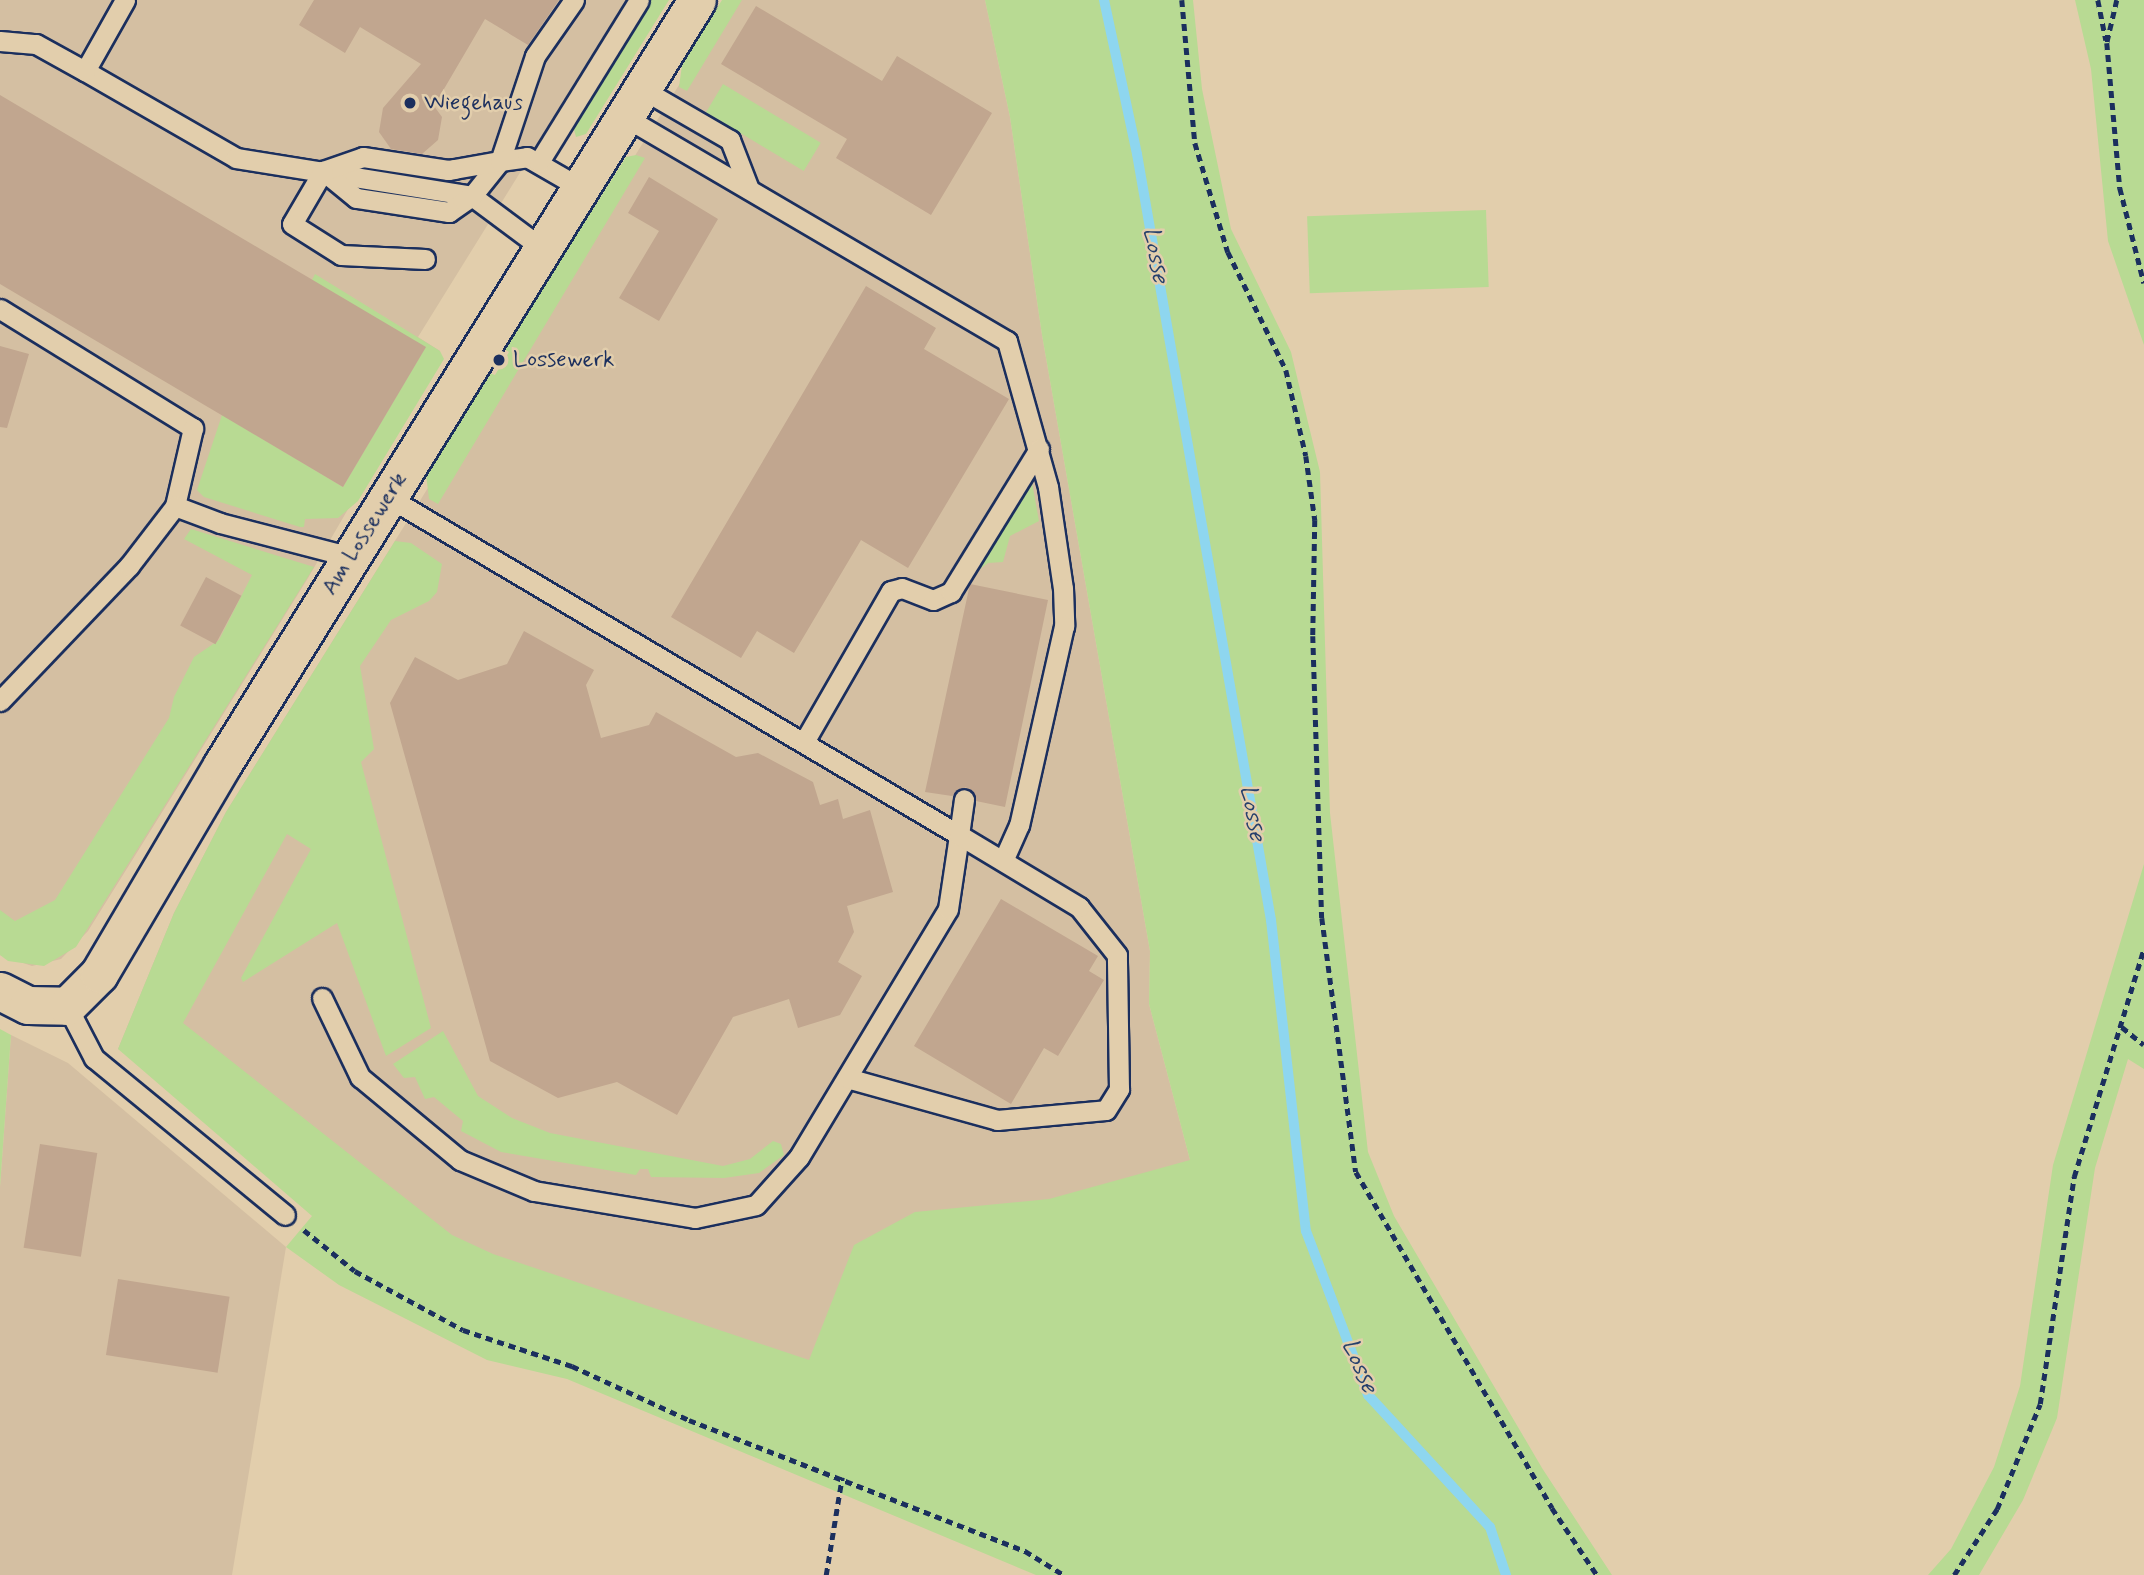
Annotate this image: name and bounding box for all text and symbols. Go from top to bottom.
place label: Wiegehaus [424,89,523,117]
marker: Wiegehaus [402,95,418,111]
water label: Losse [1136,225,1174,285]
place label: Lossewerk [513,346,614,374]
marker: Lossewerk [491,352,507,368]
street label: Am Lossewerk [316,467,414,601]
water label: Losse [1233,783,1271,843]
water label: Losse [1335,1335,1383,1397]

